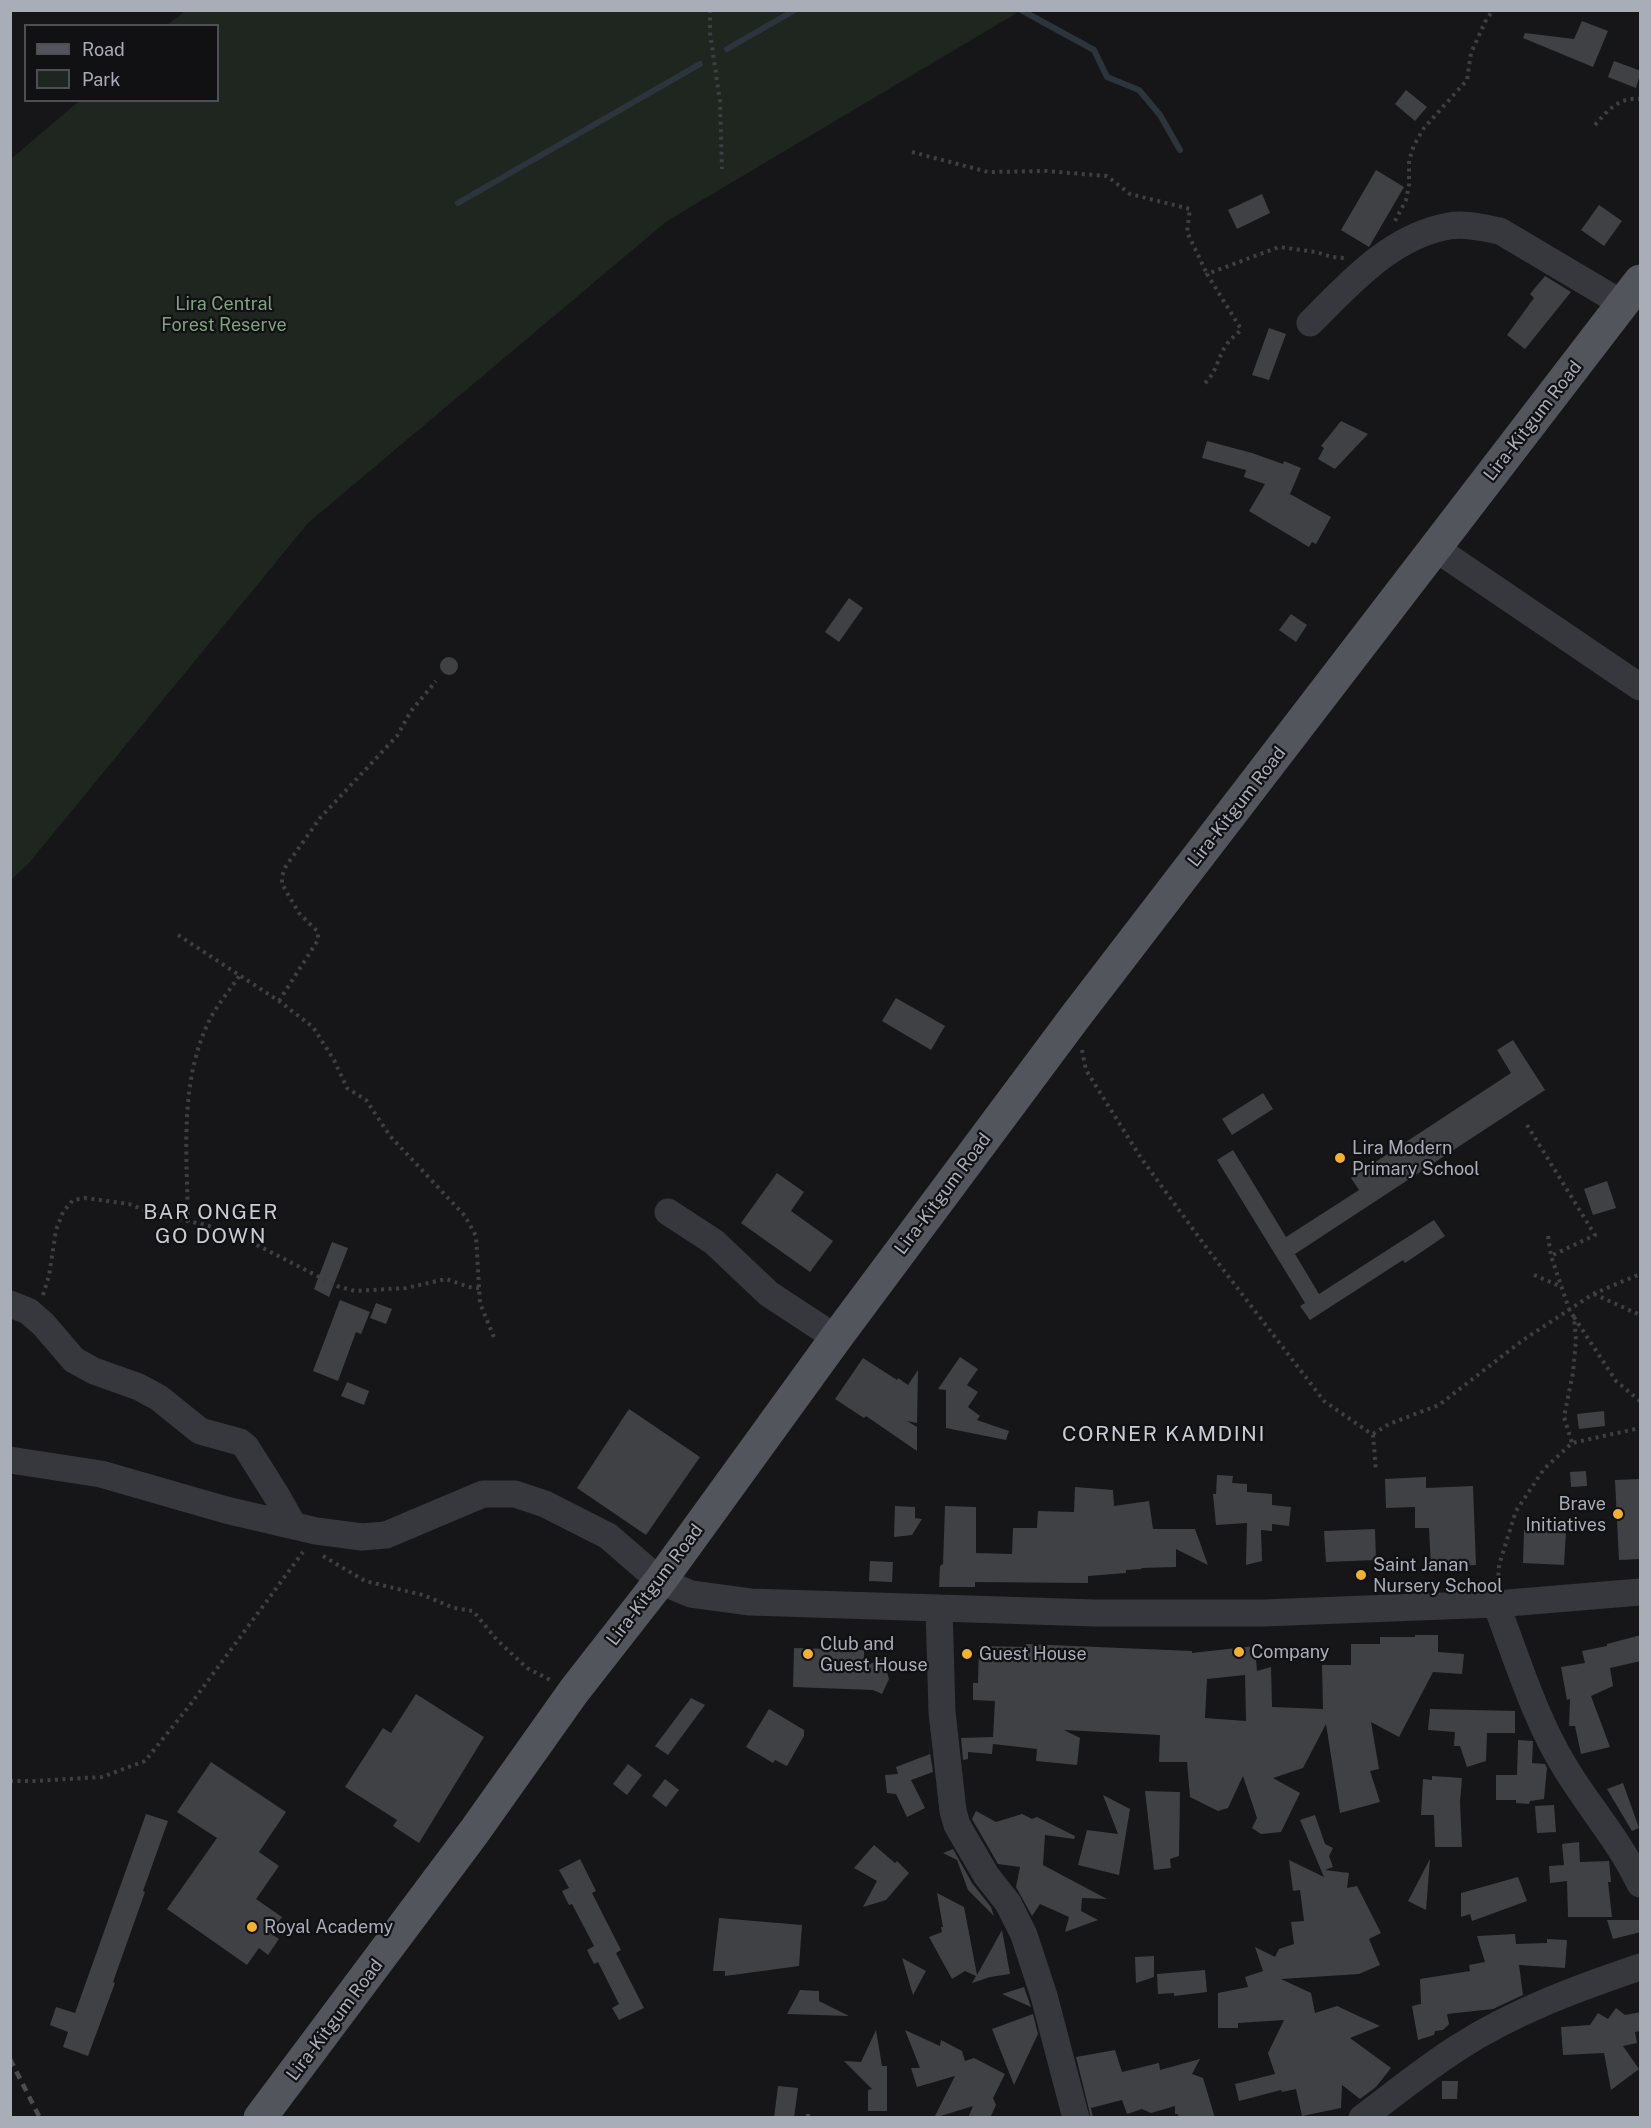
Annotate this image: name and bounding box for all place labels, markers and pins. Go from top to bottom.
place label: Lira Modern Primary School [1352,1137,1480,1180]
marker: Lira Modern Primary School [1333,1151,1347,1165]
place label: Brave Initiatives [1525,1493,1606,1536]
marker: Brave Initiatives [1611,1507,1625,1521]
place label: Saint Janan Nursery School [1373,1554,1503,1596]
marker: Saint Janan Nursery School [1354,1568,1368,1582]
place label: Club and Guest House [820,1633,928,1676]
place label: Company [1251,1641,1329,1663]
place label: Guest House [979,1643,1087,1665]
marker: Company [1232,1645,1246,1659]
marker: Club and Guest House [801,1647,815,1661]
marker: Guest House [960,1647,974,1661]
place label: Royal Academy [264,1916,393,1938]
marker: Royal Academy [245,1920,259,1934]

